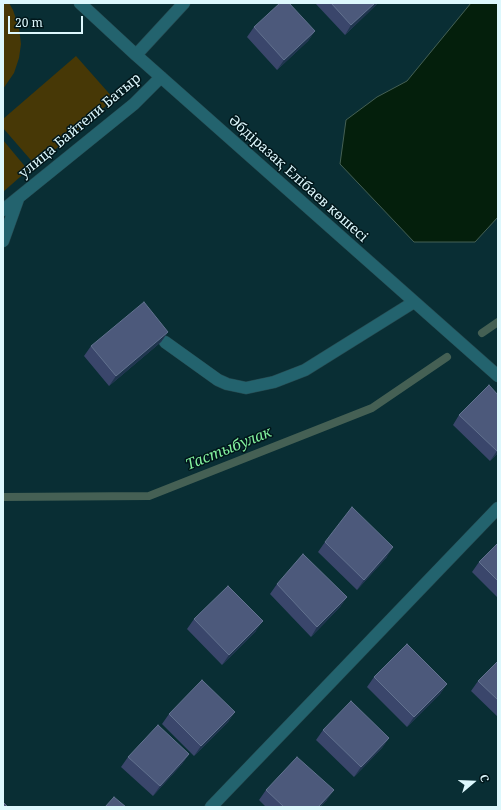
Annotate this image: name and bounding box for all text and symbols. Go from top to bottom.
scale bar [10,8,85,34]
text: 20 m [15,14,43,31]
street label: улица Байтели Батыр [15,70,145,182]
street label: Әбдіразақ Елібаев көшесі [225,112,371,246]
water label: Тастыбулак [183,424,275,474]
north arrow [453,762,493,802]
text: С [477,772,493,784]

